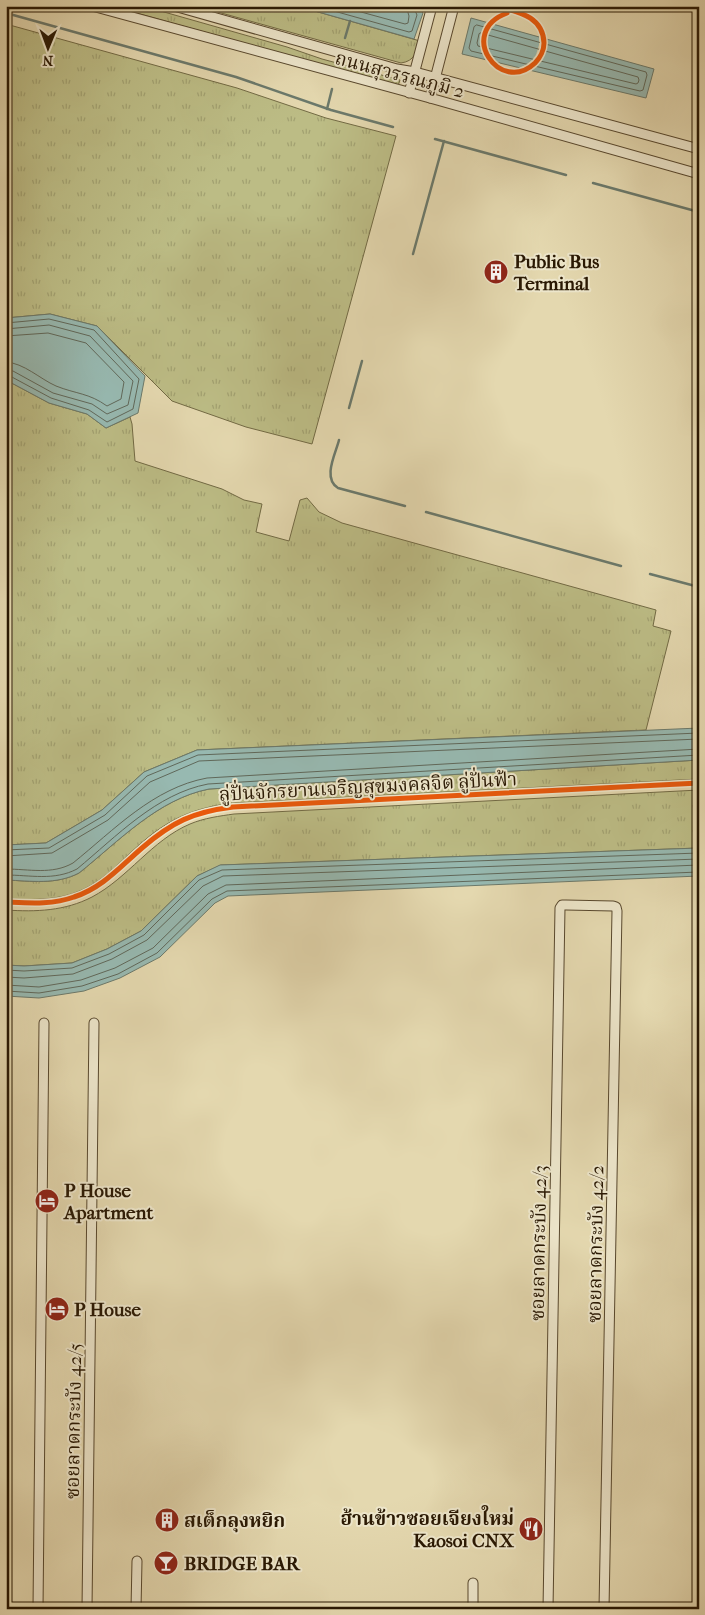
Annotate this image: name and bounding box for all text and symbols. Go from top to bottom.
north arrow [22,22,72,72]
street label: ถนนสุวรรณภูมิ 2 [332,47,467,104]
text: N [42,52,53,69]
place label: Public Bus Terminal [513,251,599,295]
building icon: Public Bus Terminal [483,259,509,285]
street label: ลู่ปั่นจักรยานเจริญสุขมงคลจิต ลู่ปั่นฟ้า [218,764,518,807]
street label: ซอยลาดกระบัง 42/3 [527,1165,551,1321]
street label: ซอยลาดกระบัง 42/2 [584,1165,608,1323]
place label: P House Apartment [63,1180,153,1224]
hotel icon: P House Apartment [34,1188,60,1214]
hotel icon: P House [44,1296,70,1322]
place label: P House [74,1299,142,1321]
street label: ซอยลาดกระบัง 42/5 [62,1343,86,1499]
place label: ฮ้านข้าวซอยเจียงใหม่ Kaosoi CNX [340,1505,514,1552]
building icon: สเต็กลุงหยิก [154,1507,180,1533]
place label: สเต็กลุงหยิก [184,1510,285,1533]
restaurant icon: ฮ้านข้าวซอยเจียงใหม่ Kaosoi CNX [518,1516,544,1542]
bar icon: BRIDGE BAR [153,1550,179,1576]
place label: BRIDGE BAR [184,1553,301,1575]

